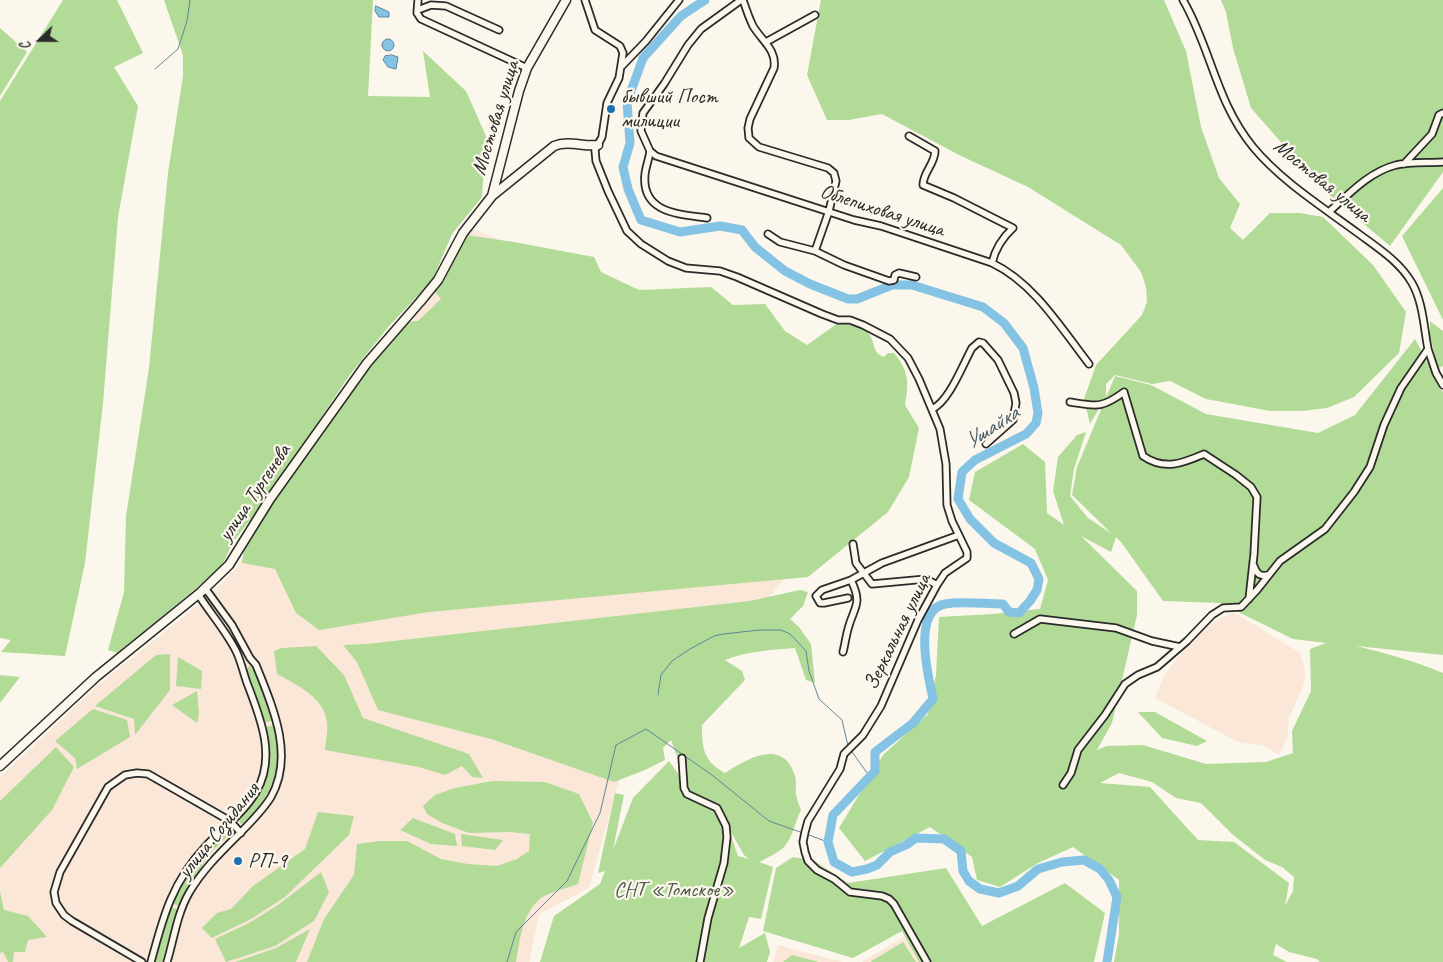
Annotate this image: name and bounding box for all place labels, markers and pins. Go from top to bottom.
place label: бывший Пост милиции [621,84,718,134]
marker: бывший Пост милиции [605,103,617,115]
place label: РП-9 [248,848,287,874]
marker: РП-9 [232,855,244,867]

